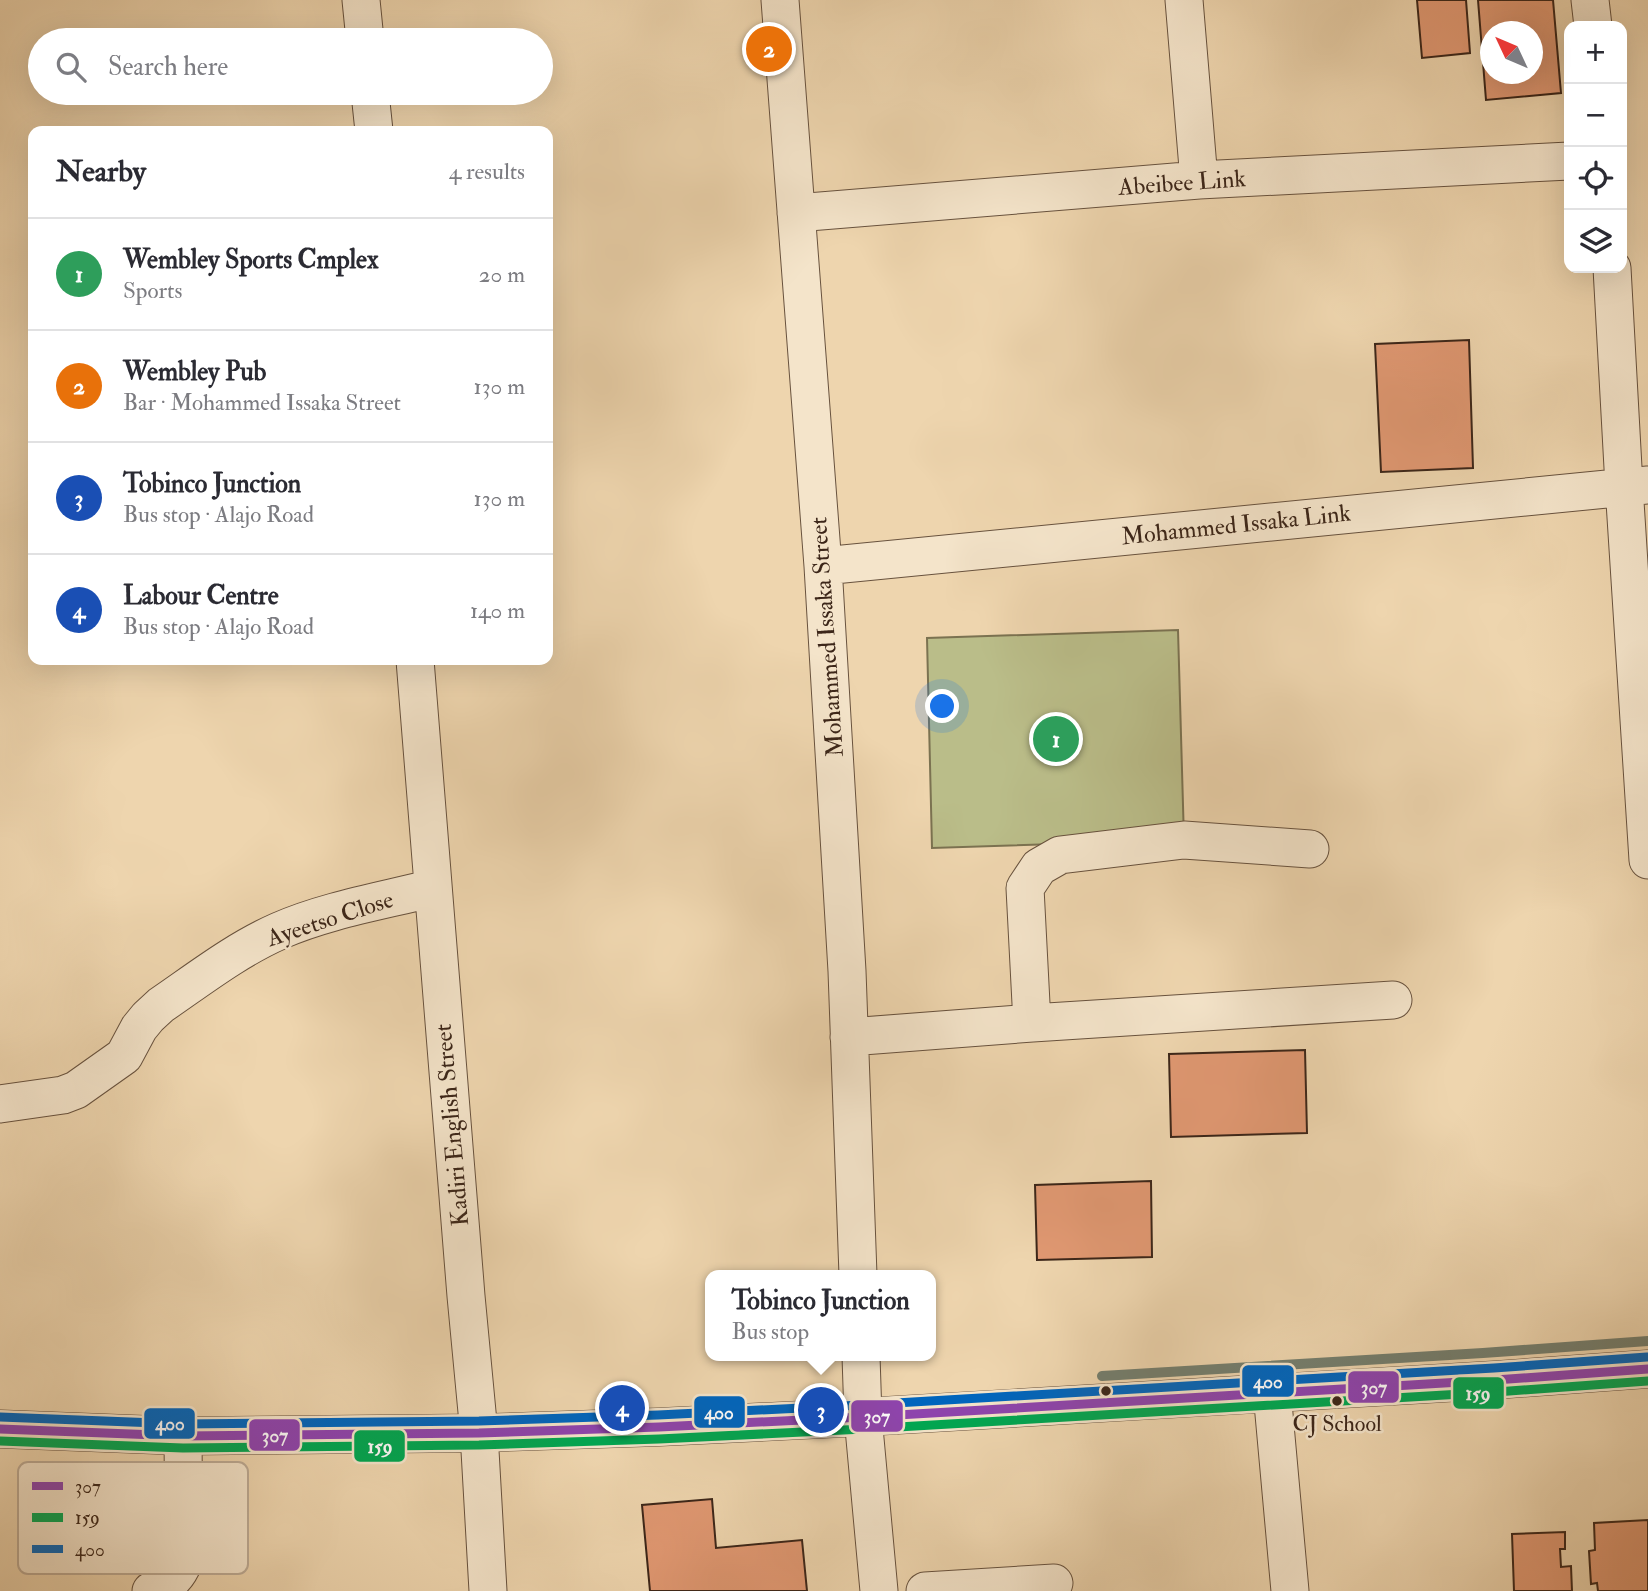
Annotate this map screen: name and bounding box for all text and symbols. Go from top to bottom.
north arrow [1480,21,1543,84]
map controls [1564,21,1627,273]
button: + [1564,21,1627,84]
pin: 2 [746,23,792,75]
search box [28,28,553,105]
icon: search [52,48,90,86]
text: Search here [108,51,228,83]
button: − [1564,84,1627,147]
button: locate [1564,147,1627,210]
text: Nearby [56,153,146,190]
text: 4 results [449,157,525,186]
street label: Abeibee Link [1116,163,1247,203]
button: layers [1564,210,1627,273]
text: Wembley Sports Cmplex [123,244,378,276]
text: 1 [75,260,83,289]
text: 20 m [479,260,525,289]
text: Sports [123,276,182,305]
text: Wembley Pub [123,356,266,388]
text: 2 [73,372,85,401]
text: 130 m [473,372,525,401]
text: Bar · Mohammed Issaka Street [123,388,401,417]
text: Tobinco Junction [123,468,301,500]
text: 3 [75,484,83,513]
text: 130 m [473,484,525,513]
street label: Mohammed Issaka Link [1120,497,1353,552]
text: Bus stop · Alajo Road [123,500,314,529]
street label: Mohammed Issaka Street [803,516,851,758]
text: Labour Centre [123,580,279,612]
text: 4 [73,596,85,625]
text: 140 m [470,596,525,625]
text: Bus stop · Alajo Road [123,612,314,641]
your location [925,689,959,723]
pin: 1 [1033,713,1079,765]
street label: Ayeetso Close [262,884,397,954]
street label: Kadiri English Street [428,1022,476,1227]
popup [705,1270,936,1361]
text: Tobinco Junction [731,1285,910,1317]
text: Bus stop [731,1317,809,1346]
line badge: 400 [1241,1364,1295,1398]
text: 400 [1252,1370,1283,1394]
line badge: 307 [1347,1370,1400,1404]
text: 307 [1361,1376,1387,1400]
line badge: 159 [1452,1376,1505,1410]
pin: 4 [599,1382,645,1434]
text: 159 [1466,1382,1490,1406]
pin: 3 [798,1384,844,1436]
unlabelled marker [1099,1384,1113,1398]
marker: CJ School [1330,1394,1344,1408]
line badge: 400 [693,1395,746,1429]
line badge: 307 [850,1399,904,1433]
text: 400 [703,1401,734,1425]
text: 307 [864,1405,890,1429]
line badge: 400 [143,1407,196,1440]
place label: CJ School [1292,1410,1382,1438]
text: 400 [154,1412,185,1436]
line badge: 307 [248,1418,301,1452]
text: 307 [262,1424,288,1448]
line badge: 159 [353,1429,406,1463]
text: 159 [368,1435,392,1459]
legend [18,1462,248,1574]
text: 307 [75,1475,101,1499]
text: 159 [75,1506,100,1530]
text: 400 [75,1538,105,1562]

